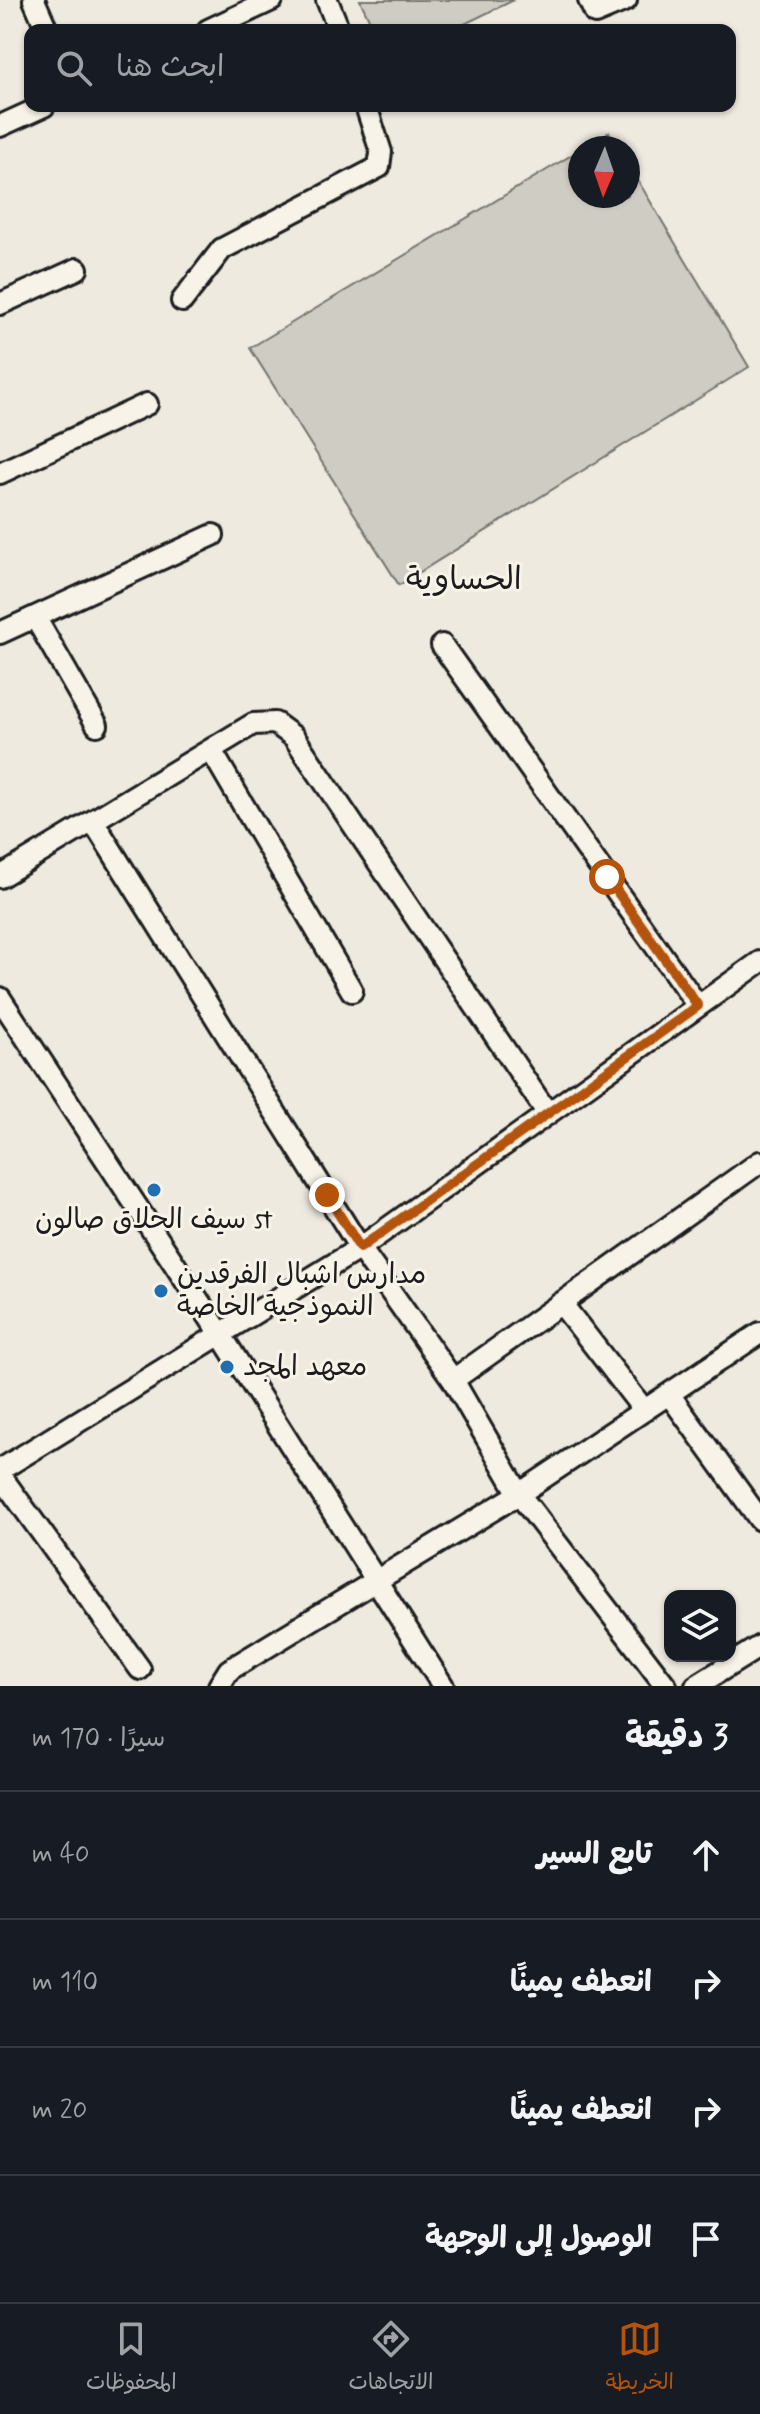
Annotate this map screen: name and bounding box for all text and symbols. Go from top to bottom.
search box [24,24,736,112]
icon: search [52,46,96,90]
text: ابحث هنا [116,48,224,87]
north arrow [568,136,640,208]
district label: الحساوية [406,559,522,601]
route start [589,859,625,895]
route end [309,1177,345,1213]
marker: سيف الحلاق صالون st [145,1181,163,1199]
place label: سيف الحلاق صالون st [35,1202,274,1239]
place label: مدارس اشبال الفرقدين النموذجية الخاصة [177,1257,426,1326]
marker: مدارس اشبال الفرقدين النموذجية الخاصة [152,1282,170,1300]
place label: معهد المجد [243,1349,367,1386]
marker: معهد المجد [218,1358,236,1376]
map controls [664,1590,736,1662]
button: layers [664,1590,736,1662]
text: 3 دقيقة [625,1715,728,1760]
text: سيرًا · 170 m [32,1722,165,1756]
icon: ahead [684,1833,728,1877]
text: تابع السير [537,1835,652,1874]
text: 40 m [32,1838,90,1872]
icon: right [684,1961,728,2005]
text: انعطف يمينًا [510,1963,652,2002]
text: 110 m [32,1966,98,2000]
icon: right [684,2089,728,2133]
text: انعطف يمينًا [510,2091,652,2130]
text: 20 m [32,2094,87,2128]
icon: arrive [684,2217,728,2261]
text: الوصول إلى الوجهة [425,2219,652,2258]
tab: المحفوظات [86,2317,177,2401]
tab: الاتجاهات [348,2317,433,2401]
tab: الخريطة [605,2317,674,2401]

